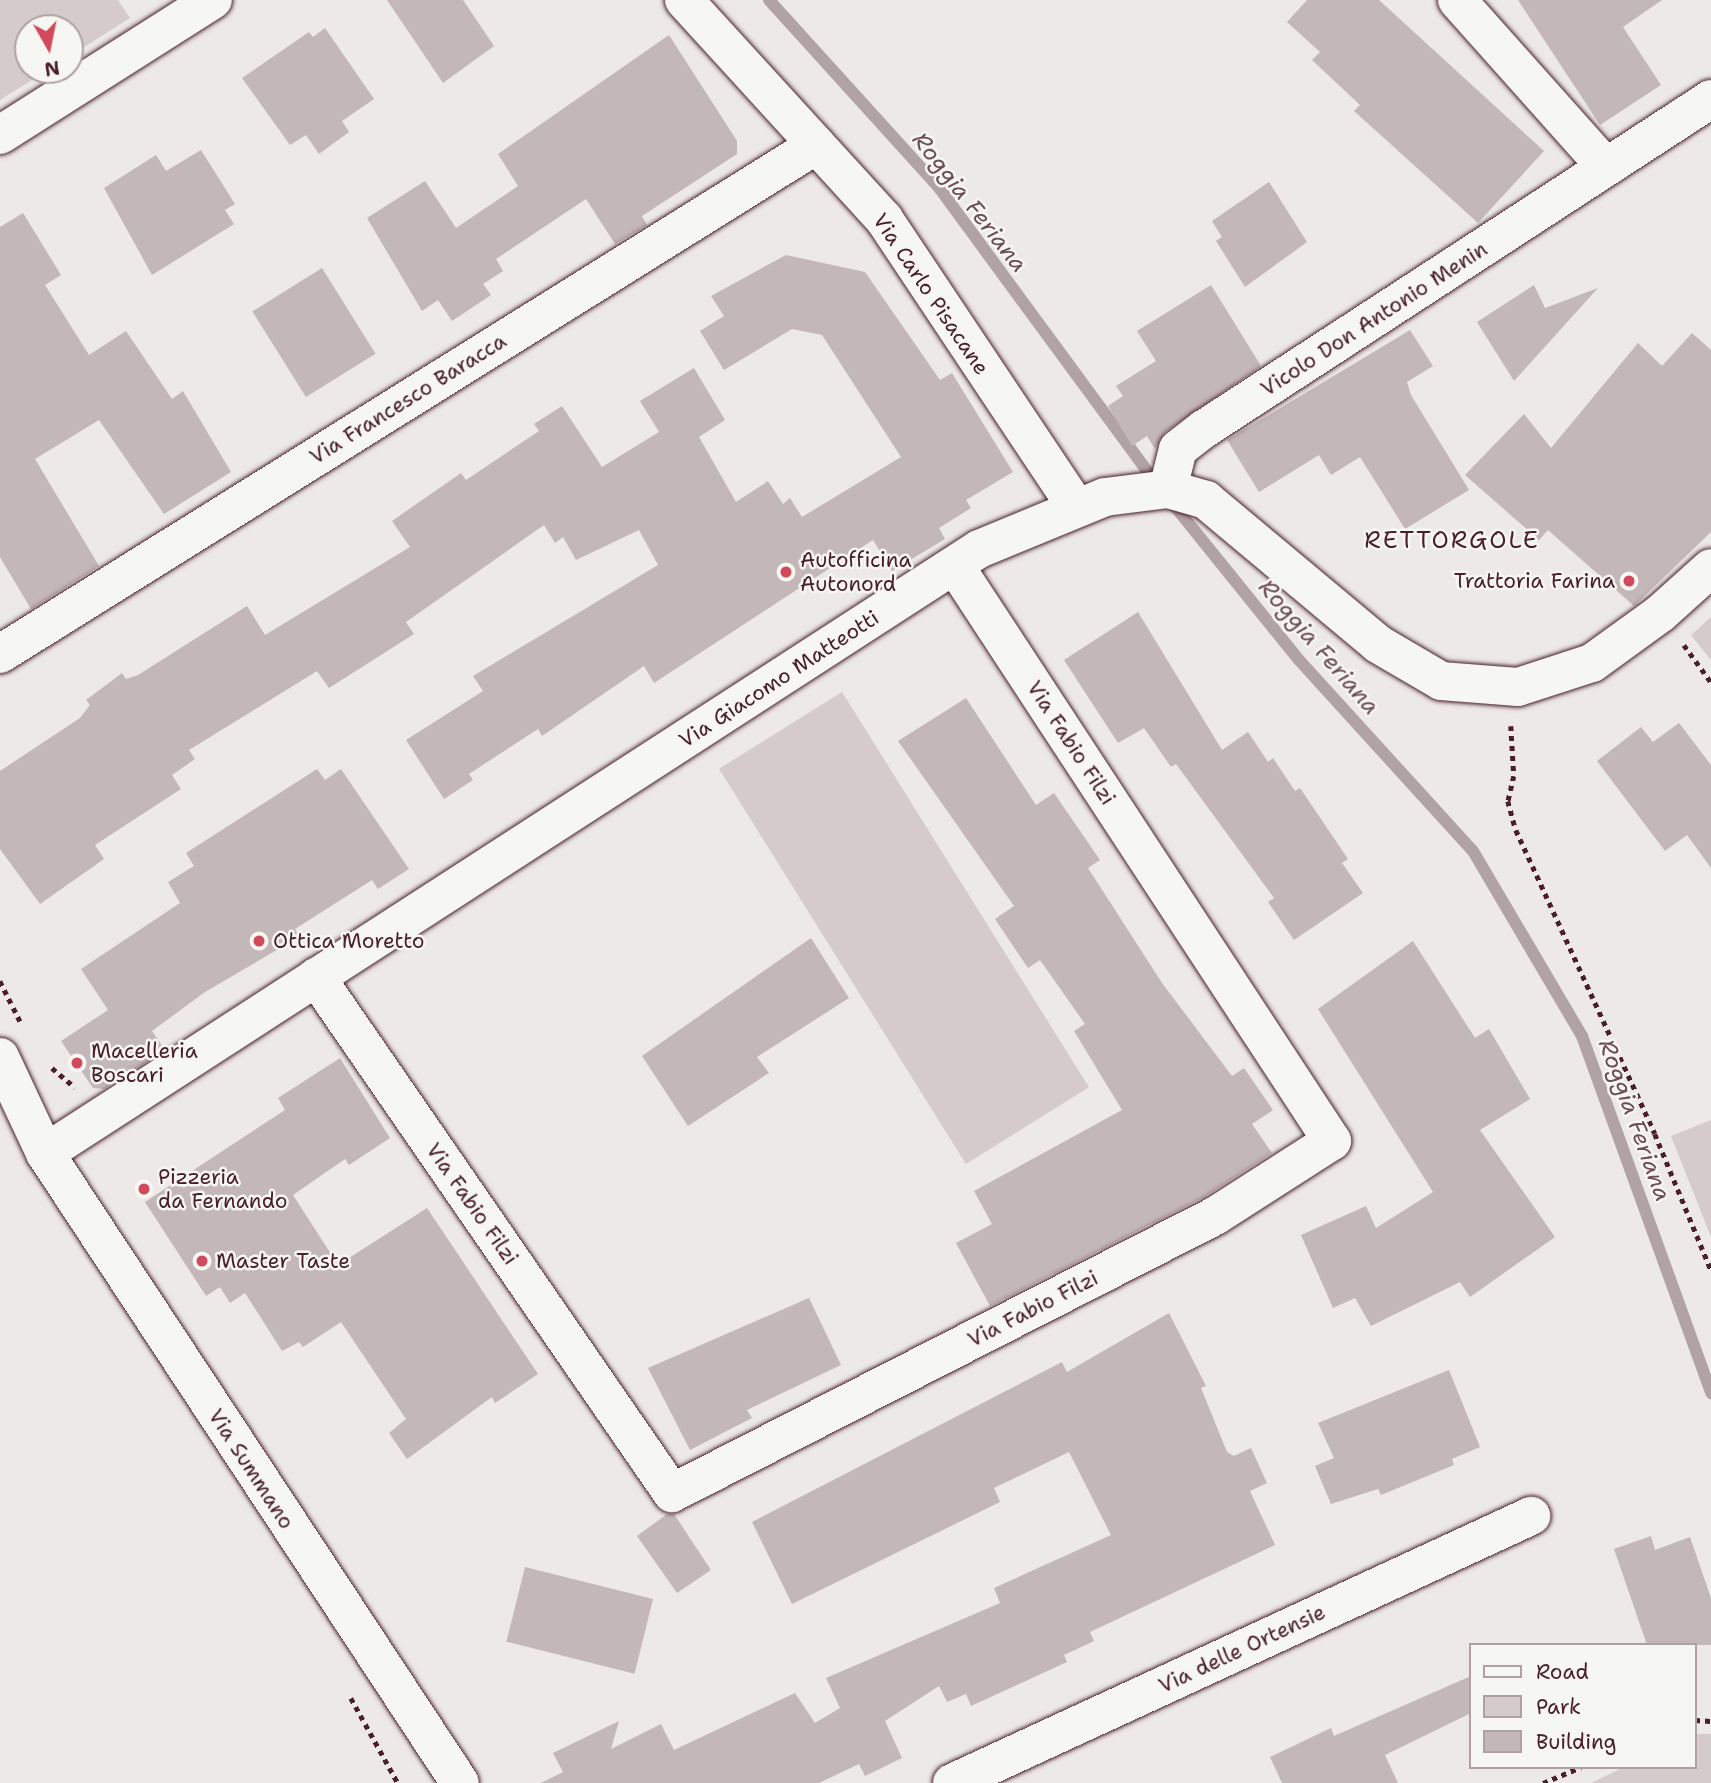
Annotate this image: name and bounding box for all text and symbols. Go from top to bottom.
north arrow [14,14,84,84]
text: N [43,55,61,82]
water label: Roggia Feriana [907,126,1033,278]
street label: Via Carlo Pisacane [868,209,994,379]
street label: Vicolo Don Antonio Menin [1256,236,1492,402]
street label: Via Francesco Baracca [305,328,511,470]
district label: RETTORGOLE [1366,527,1538,555]
place label: Autofficina Autonord [800,547,912,597]
marker: Autofficina Autonord [778,564,794,580]
place label: Trattoria Farina [1454,568,1615,594]
marker: Trattoria Farina [1621,573,1637,589]
water label: Roggia Feriana [1253,574,1385,720]
street label: Via Giacomo Matteotti [674,605,884,753]
street label: Via Fabio Filzi [1021,676,1121,810]
place label: Ottica Moretto [273,928,425,954]
marker: Ottica Moretto [251,933,267,949]
water label: Roggia Feriana [1593,1035,1677,1205]
place label: Macelleria Boscari [91,1038,198,1088]
marker: Macelleria Boscari [69,1055,85,1071]
street label: Via Fabio Filzi [421,1138,523,1270]
place label: Pizzeria da Fernando [158,1164,287,1214]
marker: Pizzeria da Fernando [136,1181,152,1197]
place label: Master Taste [216,1248,350,1274]
marker: Master Taste [194,1253,210,1269]
street label: Via Fabio Filzi [964,1265,1102,1353]
street label: Via Summano [203,1404,299,1534]
street label: Via delle Ortensie [1155,1599,1329,1699]
legend [1470,1643,1697,1769]
text: Road [1536,1658,1589,1686]
text: Park [1536,1693,1581,1721]
text: Building [1536,1728,1616,1756]

